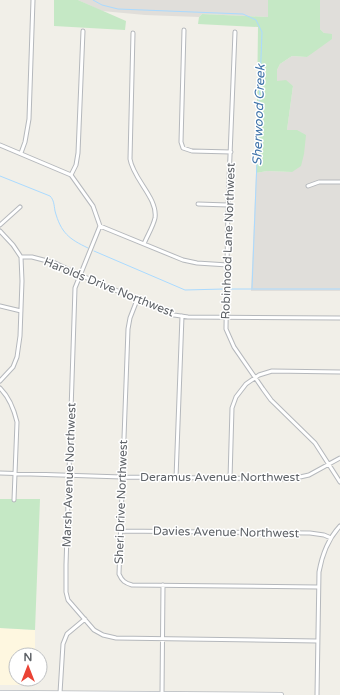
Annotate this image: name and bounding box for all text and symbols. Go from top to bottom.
water label: Sherwood Creek [249,63,269,166]
street label: Robinhood Lane Northwest [218,162,238,320]
street label: Harolds Drive Northwest [42,254,177,320]
street label: Marsh Avenue Northwest [59,402,79,548]
street label: Sheri Drive Northwest [112,439,130,564]
street label: Deramus Avenue Northwest [140,470,300,484]
street label: Davies Avenue Northwest [153,524,300,540]
north arrow [8,647,48,687]
text: N [24,651,32,664]

